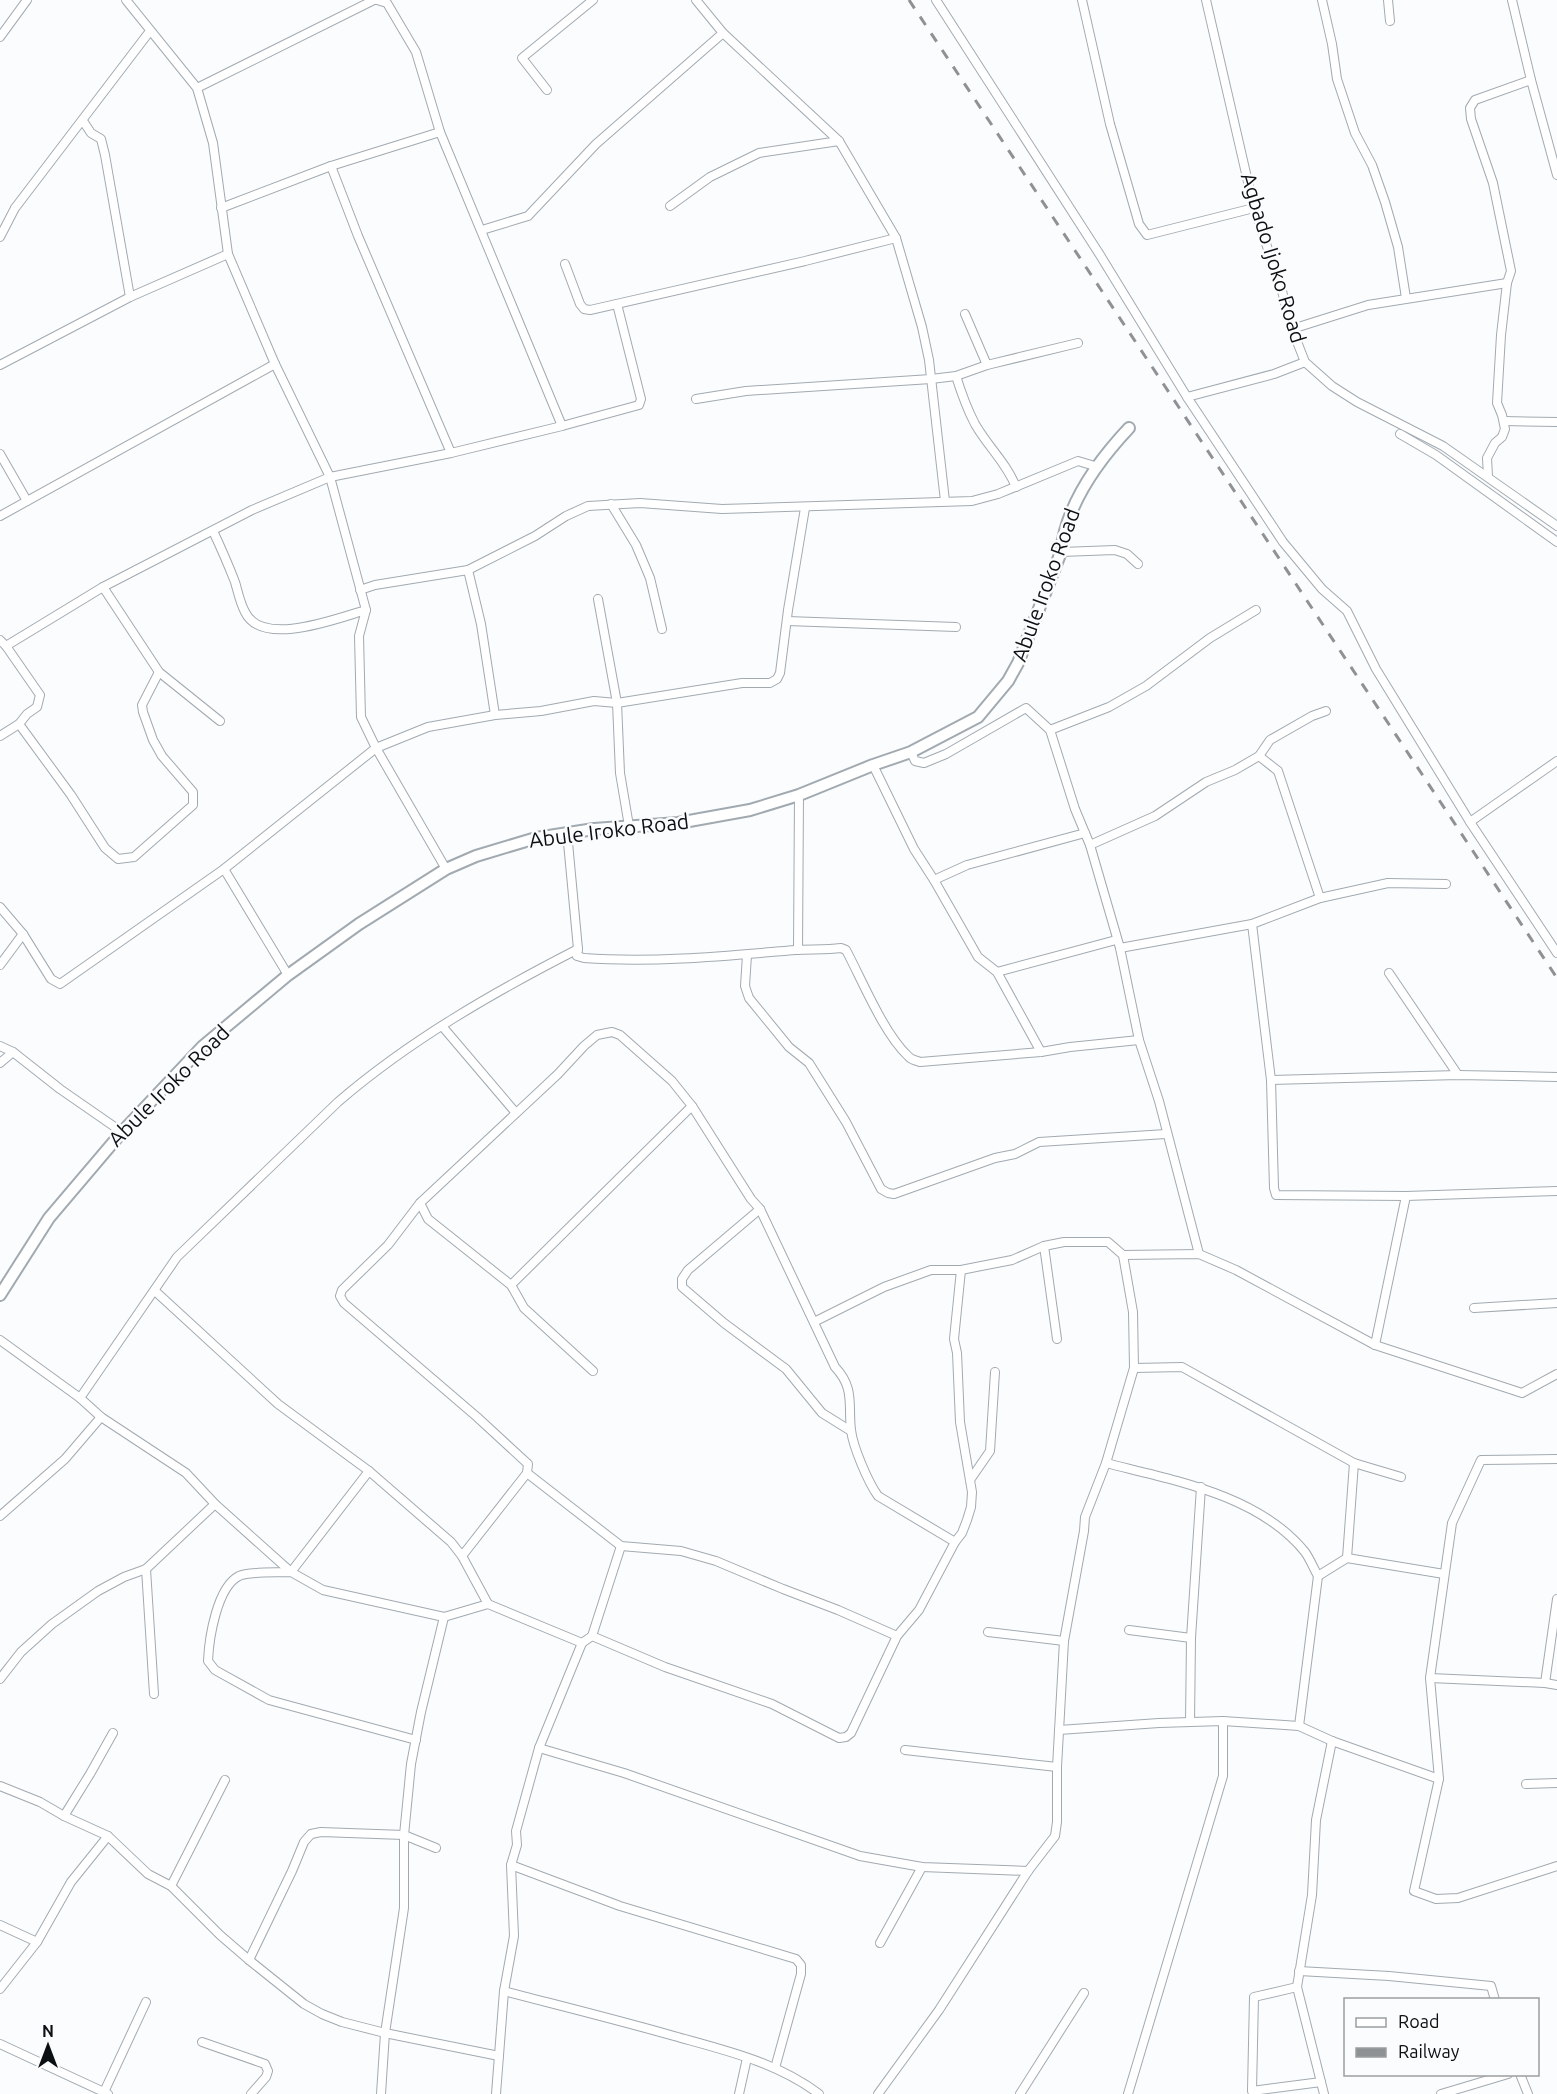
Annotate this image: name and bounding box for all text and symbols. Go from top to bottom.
street label: Agbado Ijoko Road [1237,170,1311,346]
street label: Abule Iroko Road [1006,505,1084,664]
street label: Abule Iroko Road [527,808,690,852]
street label: Abule Iroko Road [103,1020,234,1151]
legend [1344,1998,1539,2076]
text: Road [1398,2011,1440,2031]
north arrow [18,2016,78,2076]
text: N [42,2022,54,2040]
text: Railway [1398,2041,1460,2061]

